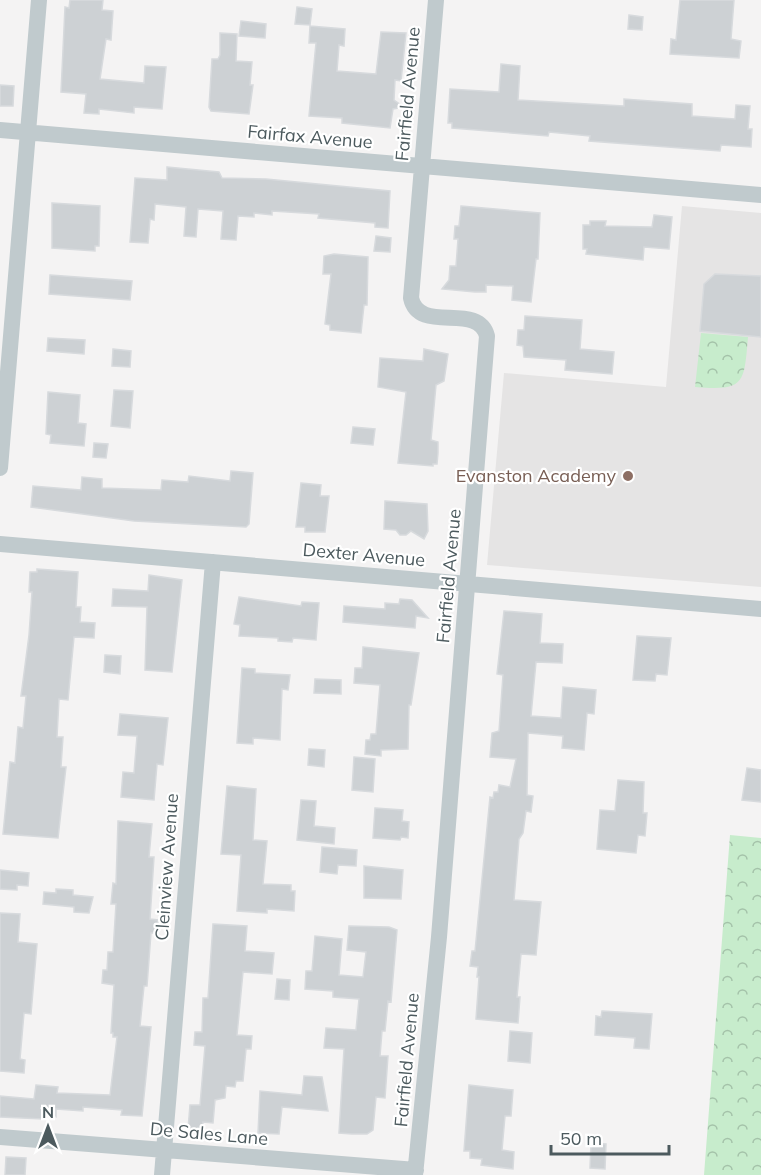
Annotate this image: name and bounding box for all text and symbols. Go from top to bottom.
street label: Fairfield Avenue [390,26,425,162]
street label: Fairfax Avenue [246,120,374,153]
place label: Evanston Academy [456,464,616,487]
marker: Evanston Academy [621,469,635,483]
street label: Fairfield Avenue [431,508,466,644]
street label: Dexter Avenue [302,538,426,571]
street label: Cleinview Avenue [150,792,183,941]
street label: Fairfield Avenue [389,992,424,1128]
north arrow [18,1097,78,1157]
text: N [42,1102,54,1122]
street label: De Sales Lane [149,1117,269,1150]
scale bar [551,1118,670,1156]
text: 50 m [560,1127,602,1150]

